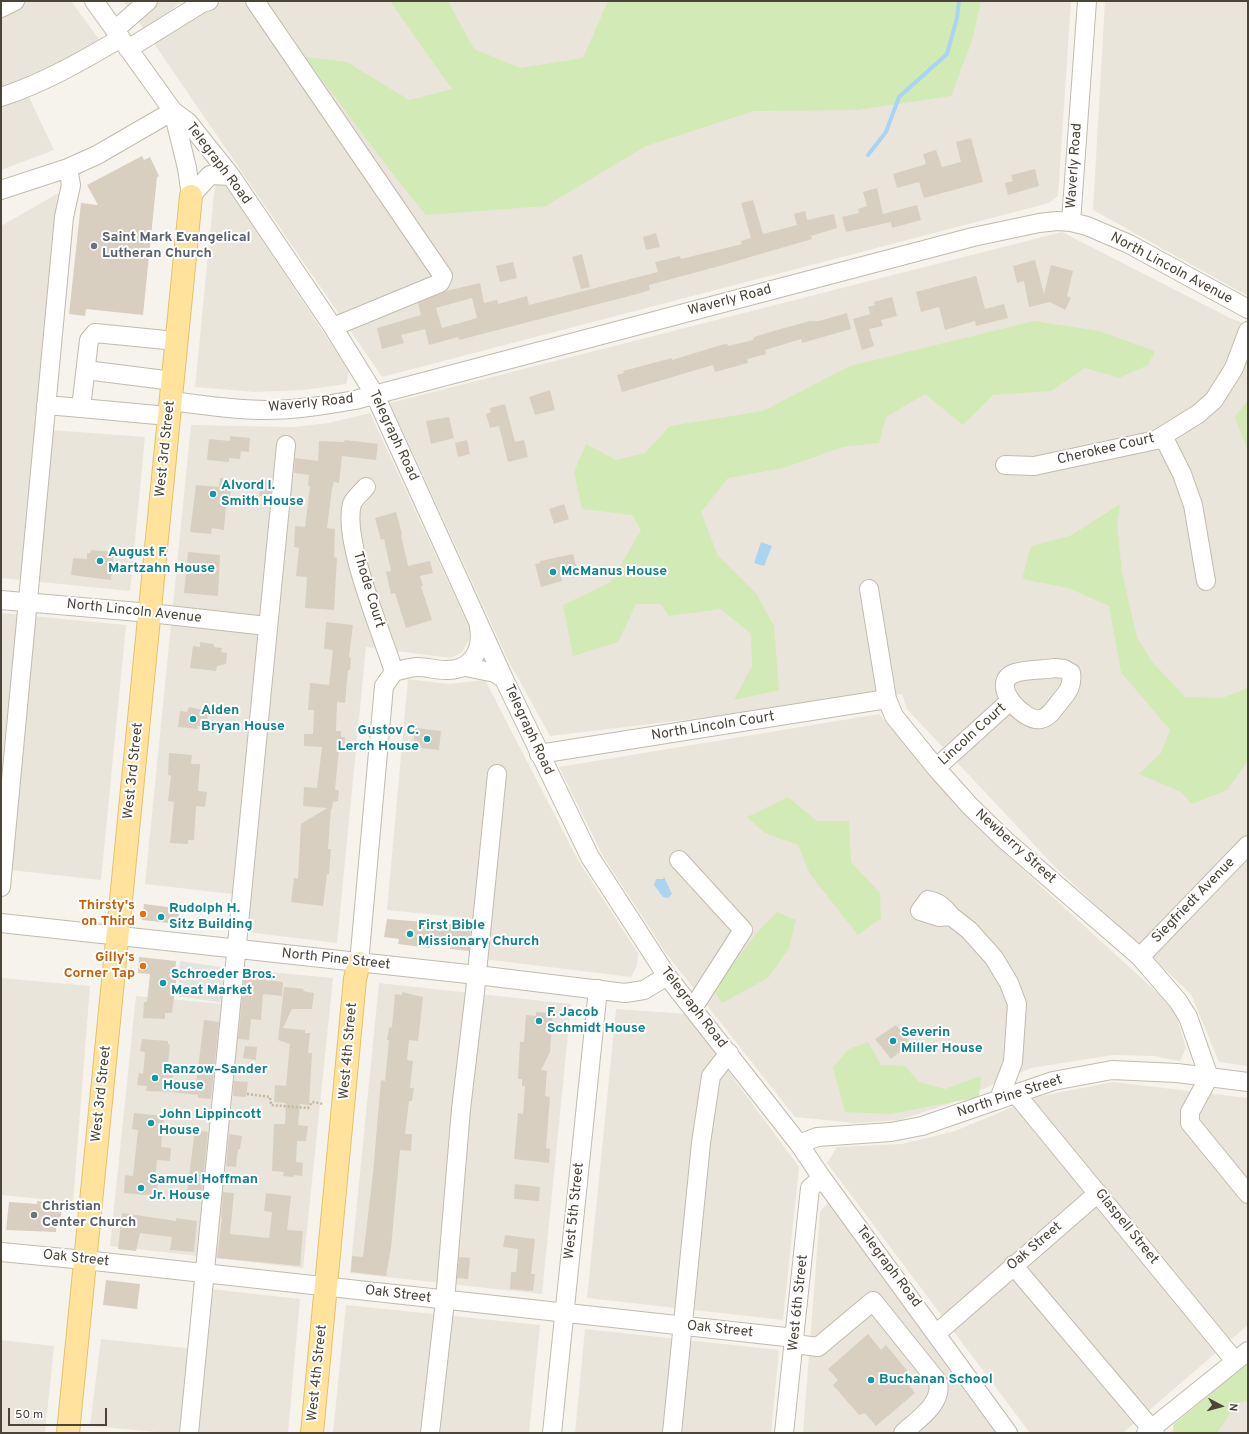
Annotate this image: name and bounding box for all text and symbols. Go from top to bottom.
street label: Telegraph Road [182,120,254,208]
street label: Waverly Road [1064,123,1086,209]
place label: Saint Mark Evangelical Lutheran Church [102,230,251,262]
street label: North Lincoln Avenue [1107,230,1235,308]
marker: Saint Mark Evangelical Lutheran Church [89,241,99,251]
street label: Waverly Road [686,282,774,320]
street label: Telegraph Road [365,388,421,484]
street label: Waverly Road [268,391,354,417]
street label: West 3rd Street [153,400,179,498]
street label: Cherokee Court [1056,431,1156,469]
place label: Alvord I. Smith House [221,478,304,510]
marker: Alvord I. Smith House [208,489,218,499]
place label: August F. Martzahn House [108,545,215,578]
street label: Thode Court [348,550,388,630]
marker: August F. Martzahn House [95,556,105,566]
place label: McManus House [561,564,667,580]
marker: McManus House [548,567,558,577]
street label: North Lincoln Avenue [66,597,202,627]
street label: Telegraph Road [500,682,556,778]
street label: Lincoln Court [936,700,1010,770]
place label: Alden Bryan House [201,703,285,736]
street label: North Lincoln Court [650,709,776,745]
marker: Alden Bryan House [188,714,198,724]
street label: West 3rd Street [121,722,147,820]
place label: Gustov C. Lerch House [338,723,419,756]
marker: Gustov C. Lerch House [422,734,432,744]
street label: Newberry Street [971,806,1059,888]
street label: Siegfriedt Avenue [1149,855,1239,947]
place label: Thirsty's on Third [78,898,135,930]
place label: Rudolph H. Sitz Building [169,901,252,934]
marker: Thirsty's on Third [138,909,148,919]
marker: Rudolph H. Sitz Building [156,912,166,922]
place label: First Bible Missionary Church [418,918,539,950]
marker: First Bible Missionary Church [405,929,415,939]
street label: North Pine Street [281,946,391,974]
place label: Gilly's Corner Tap [64,950,135,982]
marker: Gilly's Corner Tap [138,961,148,971]
street label: Telegraph Road [656,964,730,1052]
place label: Schroeder Bros. Meat Market [171,967,275,1000]
marker: Schroeder Bros. Meat Market [158,978,168,988]
street label: West 4th Street [336,1002,362,1100]
place label: F. Jacob Schmidt House [547,1005,645,1038]
marker: F. Jacob Schmidt House [534,1016,544,1026]
place label: Severin Miller House [901,1025,982,1058]
marker: Severin Miller House [888,1036,898,1046]
street label: West 3rd Street [89,1045,115,1143]
place label: Ranzow–Sander House [163,1062,268,1094]
street label: North Pine Street [955,1072,1065,1122]
marker: Ranzow–Sander House [150,1073,160,1083]
place label: John Lippincott House [159,1107,262,1140]
marker: John Lippincott House [146,1118,156,1128]
street label: West 5th Street [562,1162,588,1260]
place label: Samuel Hoffman Jr. House [149,1172,258,1204]
marker: Samuel Hoffman Jr. House [136,1183,146,1193]
street label: Glaspell Street [1091,1186,1161,1268]
place label: Christian Center Church [42,1199,136,1232]
marker: Christian Center Church [29,1210,39,1220]
street label: Oak Street [1004,1219,1066,1275]
street label: Telegraph Road [852,1223,924,1311]
street label: Oak Street [42,1247,110,1271]
street label: West 6th Street [786,1254,812,1352]
street label: Oak Street [364,1283,432,1307]
street label: Oak Street [686,1318,754,1342]
street label: West 4th Street [305,1324,331,1422]
place label: Buchanan School [879,1372,993,1388]
marker: Buchanan School [866,1375,876,1385]
north arrow [1201,1386,1241,1426]
scale bar [10,1400,109,1426]
text: N [1226,1403,1240,1412]
text: 50 m [15,1407,43,1423]

